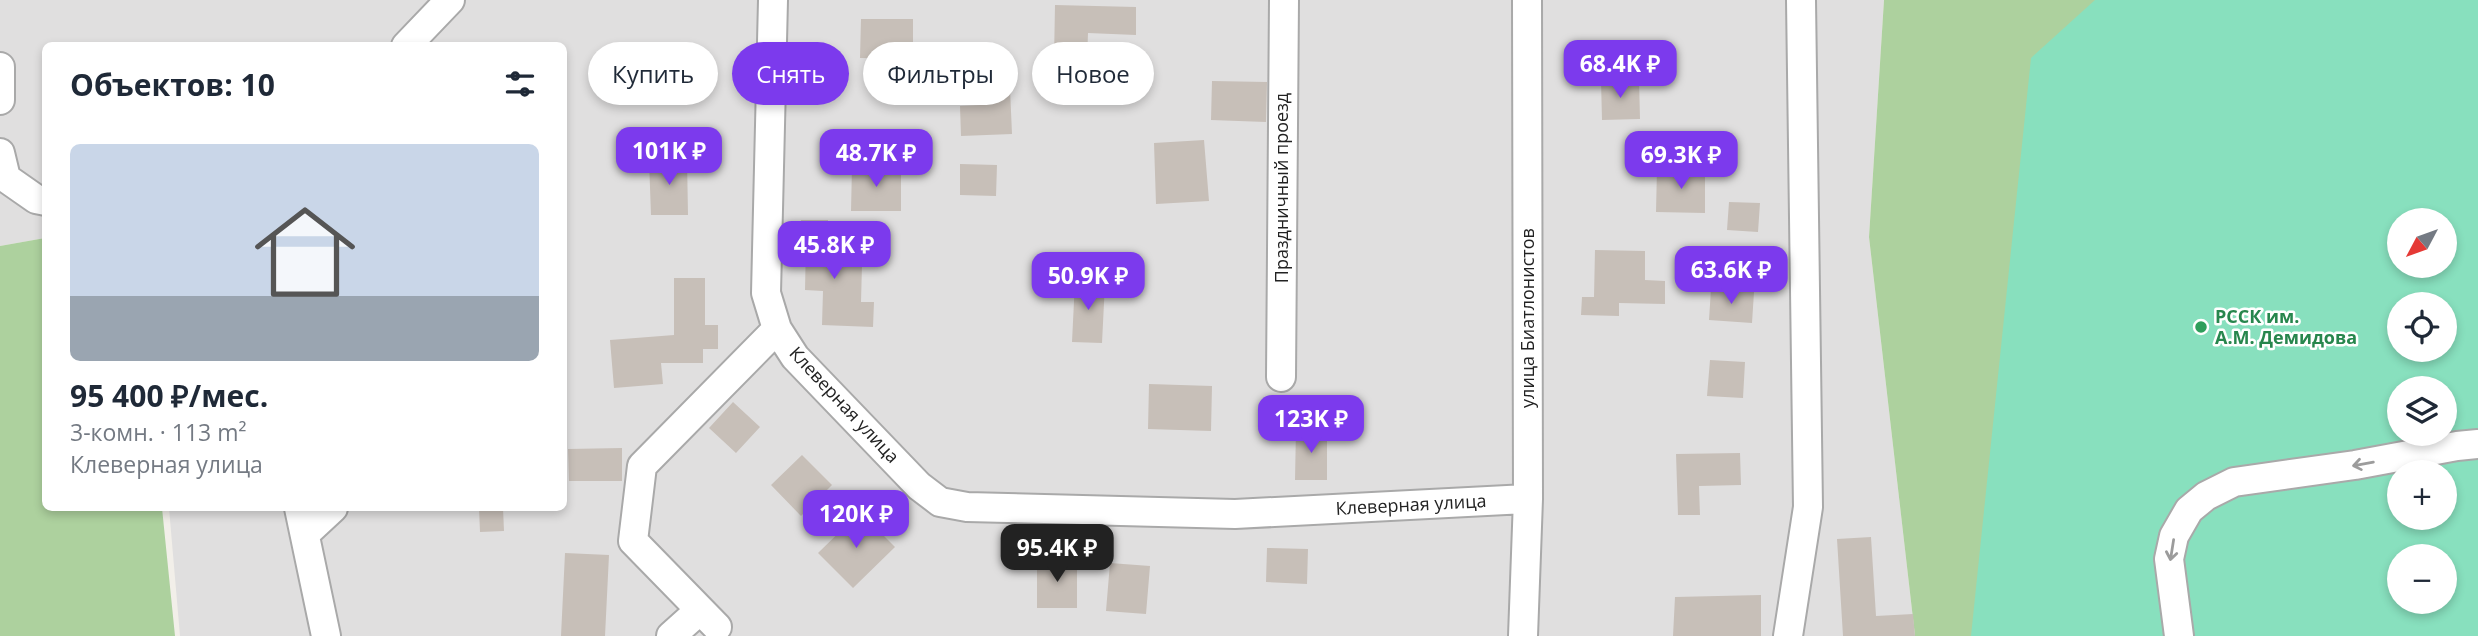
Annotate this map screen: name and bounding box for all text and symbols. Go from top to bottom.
pin: 68.4K ₽ [1555,41,1685,100]
chip: Купить [588,42,718,105]
chip: Снять [732,42,849,105]
chip: Фильтры [863,42,1018,105]
chip: Новое [1032,42,1154,105]
text: 68.4K ₽ [1580,47,1660,79]
text: Объектов: 10 [70,64,275,105]
icon: filters [501,65,539,103]
street label: Праздничный проезд [1269,93,1293,283]
pin: 101K ₽ [612,128,726,187]
pin: 48.7K ₽ [811,130,941,189]
pin: 69.3K ₽ [1616,132,1746,191]
text: 101K ₽ [632,134,706,166]
text: 48.7K ₽ [836,136,916,168]
text: 69.3K ₽ [1641,138,1721,170]
icon: home [242,189,368,315]
north arrow [2387,208,2457,278]
map controls [2387,208,2457,614]
pin: 45.8K ₽ [769,222,899,281]
text: 45.8K ₽ [794,228,874,260]
street label: улица Биатлонистов [1515,228,1539,408]
pin: 63.6K ₽ [1666,246,1796,306]
pin: 50.9K ₽ [1023,252,1153,312]
text: 63.6K ₽ [1691,253,1771,285]
text: 50.9K ₽ [1048,259,1128,291]
button: locate [2387,292,2457,362]
place label: РССК им. А.М. Демидова [2215,304,2357,349]
marker: РССК им. А.М. Демидова [2193,319,2209,335]
street label: Клеверная улица [784,341,905,468]
text: 95 400 ₽/мес. [70,375,268,416]
button: layers [2387,376,2457,446]
pin: 123K ₽ [1254,396,1368,455]
text: 123K ₽ [1274,402,1348,434]
text: 3-комн. · 113 m² [70,416,246,448]
text: Клеверная улица [70,448,263,480]
one-way arrow [2352,458,2374,471]
button: + [2387,460,2457,530]
street label: Клеверная улица [1335,488,1487,520]
pin: 120K ₽ [799,490,913,550]
text: 120K ₽ [819,497,893,529]
pin: 95.4K ₽ [992,524,1122,584]
text: 95.4K ₽ [1017,531,1097,563]
one-way arrow [2165,538,2178,561]
button: − [2387,544,2457,614]

